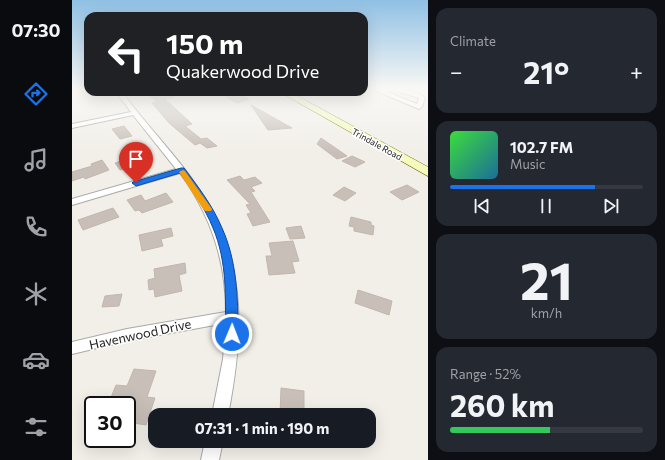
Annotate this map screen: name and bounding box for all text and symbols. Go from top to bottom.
text: 07:30 [12,19,60,41]
text: 150 m [166,26,243,60]
icon: left [100,28,152,80]
text: Climate [450,33,496,49]
text: 21° [523,53,569,90]
text: − [450,58,463,85]
text: + [630,58,643,85]
text: Quakerwood Drive [166,60,319,82]
icon: directions [22,80,50,108]
street label: Trindale Road [350,126,404,162]
text: 102.7 FM [510,138,573,156]
pin [119,142,153,183]
icon: music [22,146,50,174]
icon: arrive [125,148,147,170]
text: Music [510,156,545,172]
icon: previous [471,195,493,217]
icon: pause [535,195,557,217]
icon: next [600,195,622,217]
icon: phone [22,213,50,241]
text: 21 [520,247,573,311]
icon: climate [22,280,50,308]
text: km/h [531,305,562,321]
position arrow [211,313,253,355]
street label: Havenwood Drive [87,315,193,353]
icon: car [22,346,50,374]
text: Range · 52% [450,366,521,382]
text: 260 km [450,386,554,423]
speed limit sign: 30 [84,396,136,448]
icon: filters [22,413,50,441]
text: 07:31 · 1 min · 190 m [195,419,329,437]

